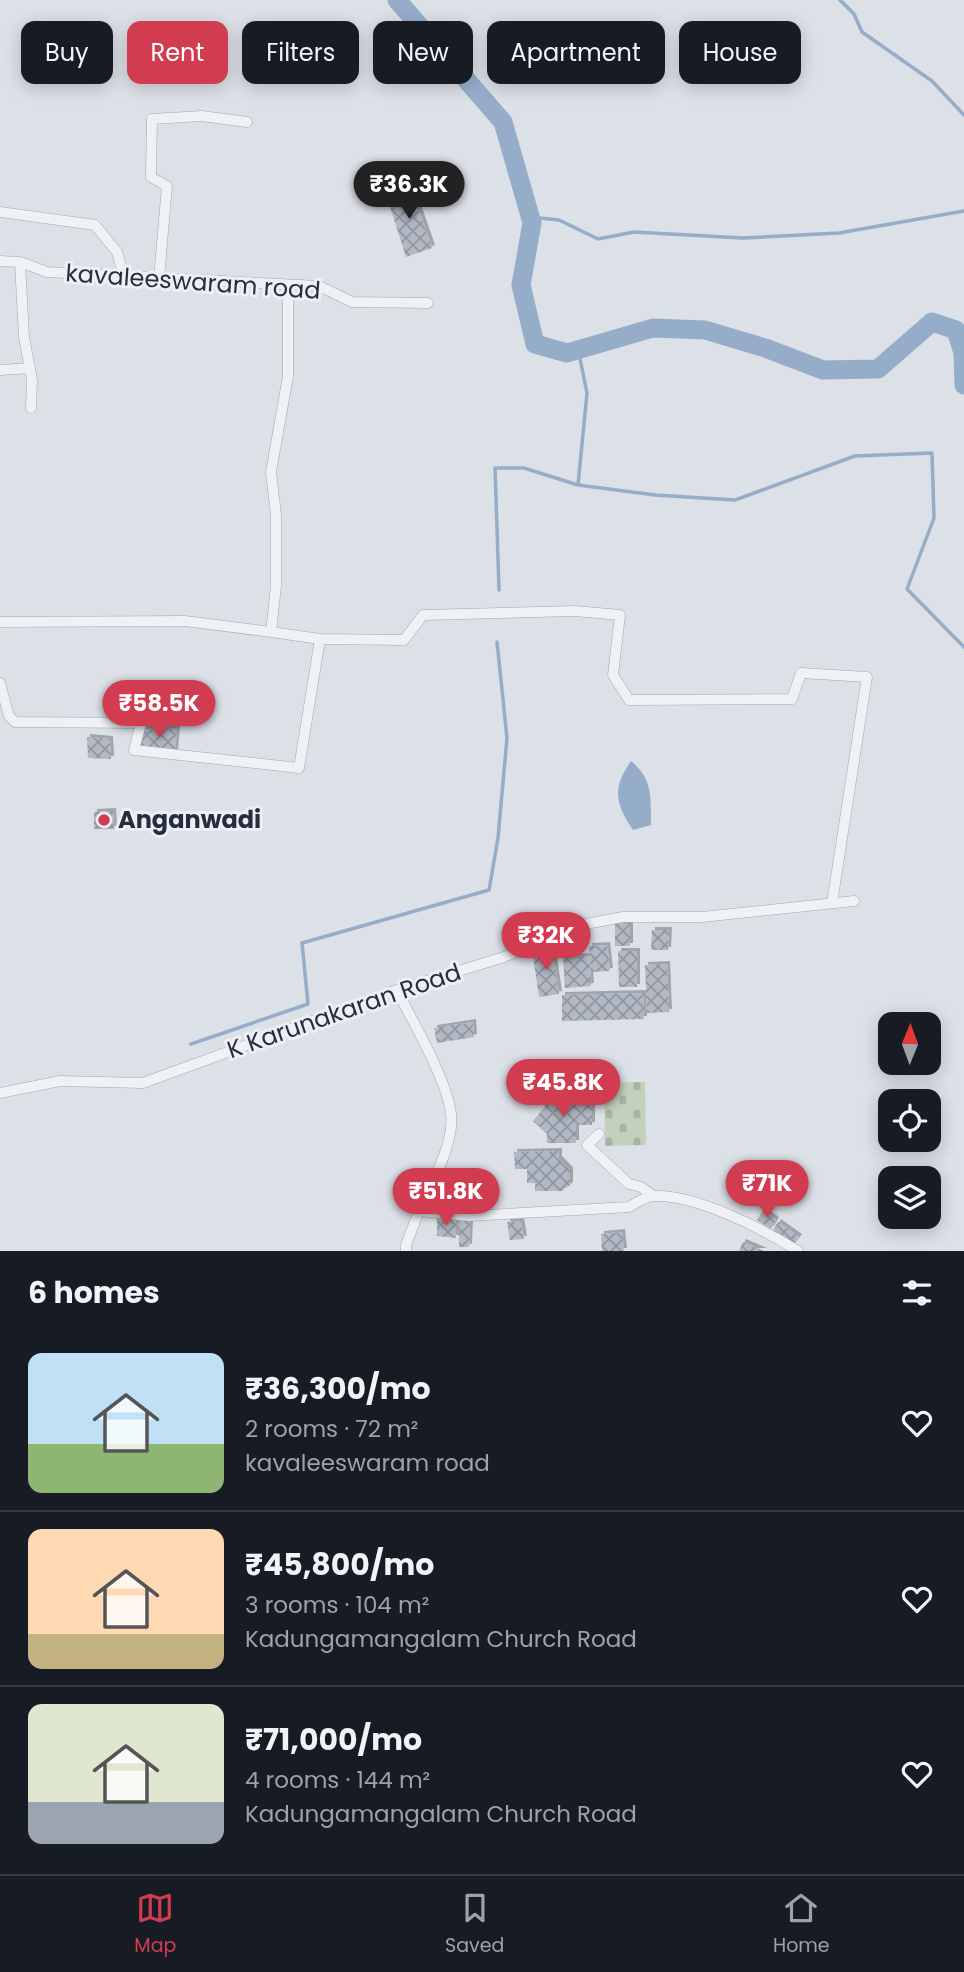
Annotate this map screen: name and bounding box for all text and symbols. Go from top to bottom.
chip: Buy [21,21,113,84]
chip: Rent [127,21,228,84]
chip: Filters [242,21,359,84]
chip: New [373,21,473,84]
chip: Apartment [487,21,665,84]
chip: House [679,21,801,84]
pin: ₹36.3K [352,162,466,221]
text: ₹36.3K [370,168,448,200]
street label: kavaleeswaram road [64,256,322,307]
pin: ₹58.5K [102,680,216,740]
text: ₹58.5K [118,687,200,719]
place label: Anganwadi [118,803,261,836]
marker: Anganwadi [96,812,112,828]
pin: ₹32K [505,912,587,972]
text: ₹32K [518,919,574,951]
street label: K Karunakaran Road [223,955,465,1066]
north arrow [878,1012,942,1074]
map controls [878,1012,941,1229]
pin: ₹45.8K [506,1060,620,1119]
text: ₹45.8K [522,1066,604,1098]
button: locate [878,1089,941,1152]
pin: ₹71K [726,1160,808,1220]
button: layers [878,1166,941,1229]
text: ₹71K [742,1167,792,1199]
pin: ₹51.8K [389,1168,503,1228]
text: ₹51.8K [409,1175,483,1207]
text: 6 homes [28,1271,160,1314]
icon: filters [898,1274,936,1312]
text: ₹36,300/mo [245,1367,431,1410]
icon: home [84,1381,168,1465]
icon: heart [898,1404,936,1442]
text: 2 rooms · 72 m² [245,1413,418,1445]
text: kavaleeswaram road [245,1447,490,1479]
text: ₹45,800/mo [245,1543,434,1586]
icon: home [84,1557,168,1641]
icon: heart [898,1580,936,1618]
text: 3 rooms · 104 m² [245,1589,429,1621]
text: Kadungamangalam Church Road [245,1623,637,1655]
text: ₹71,000/mo [245,1718,422,1761]
icon: home [84,1732,168,1816]
icon: heart [898,1755,936,1793]
text: 4 rooms · 144 m² [245,1764,430,1796]
text: Kadungamangalam Church Road [245,1798,637,1830]
tab: Map [134,1889,176,1960]
tab: Saved [445,1889,504,1960]
tab: Home [773,1889,830,1960]

